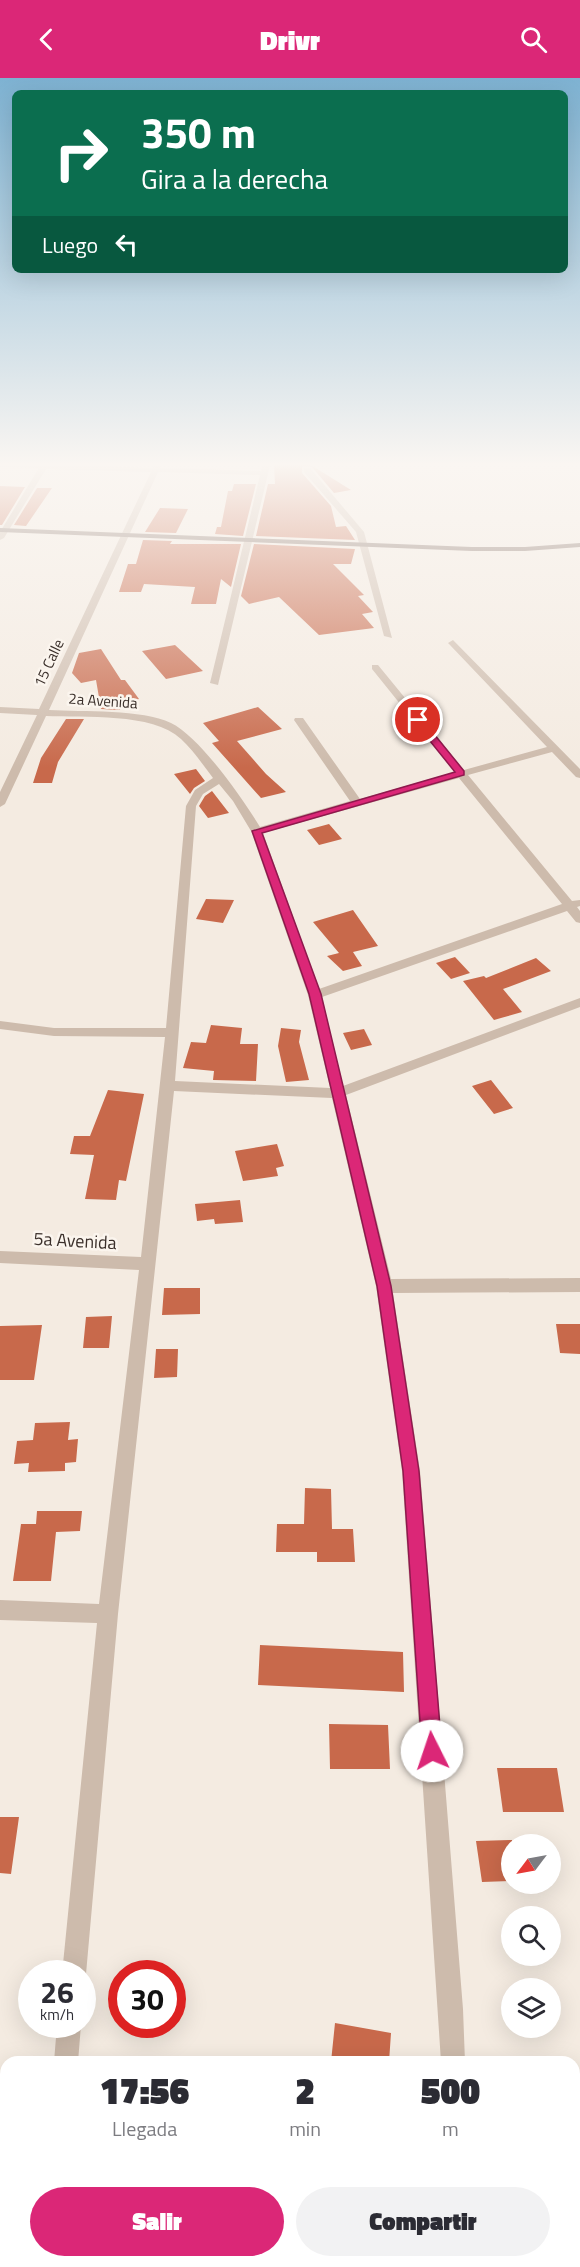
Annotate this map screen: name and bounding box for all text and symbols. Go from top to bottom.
text: Drivr [260,19,320,60]
icon: back [30,23,63,56]
icon: search [517,23,550,56]
text: 350 m [141,100,256,164]
icon: right [42,114,120,192]
text: Gira a la derecha [141,158,328,199]
text: Luego [42,228,98,262]
icon: left [110,228,143,261]
street label: 15 Calle [27,635,70,690]
street label: 2a Avenida [68,687,139,714]
pin [392,694,443,745]
icon: arrive [401,703,434,736]
street label: 5a Avenida [33,1225,117,1256]
position arrow [400,1719,464,1783]
north arrow [501,1834,561,1894]
map controls [501,1834,561,2038]
button: search [501,1906,561,1966]
speed limit sign: 30 [108,1960,186,2038]
text: 26 [40,1969,74,2015]
button: layers [501,1978,561,2038]
text: km/h [40,2003,74,2026]
text: 17:56 [100,2063,189,2118]
text: 2 [295,2063,315,2118]
text: 500 [421,2063,480,2118]
text: Llegada [112,2113,177,2144]
text: min [289,2113,321,2144]
text: m [442,2113,459,2144]
button: Salir [30,2187,284,2256]
button: Compartir [296,2187,550,2256]

